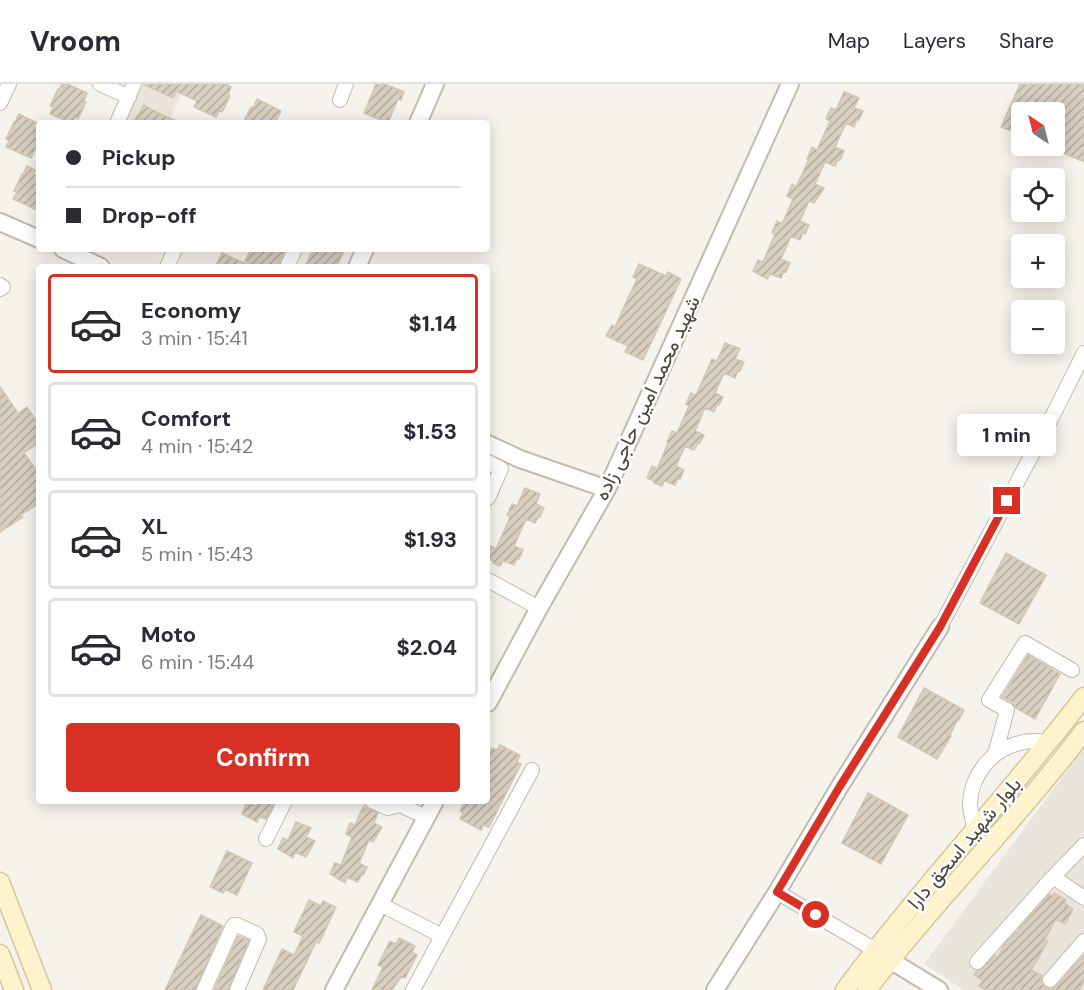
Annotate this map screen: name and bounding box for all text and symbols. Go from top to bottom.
text: Vroom [30,23,121,60]
text: Map [828,27,870,55]
text: Layers [903,27,966,55]
text: Share [999,27,1054,55]
north arrow [1011,102,1065,156]
map controls [1011,102,1065,354]
text: Pickup [102,143,176,172]
button: locate [1011,168,1065,222]
text: Drop-off [102,201,197,230]
button: + [1011,234,1065,288]
street label: شهید محمد امین حاجی زاده [588,291,706,505]
text: Economy [141,296,241,325]
icon: car [69,297,123,351]
button: − [1011,300,1065,354]
text: $1.14 [409,309,457,338]
text: 3 min · 15:41 [141,325,248,351]
text: Comfort [141,404,231,433]
icon: car [69,405,123,459]
callout: 1 min [958,414,1056,456]
text: $1.53 [403,417,457,446]
text: 1 min [982,422,1031,448]
text: 4 min · 15:42 [141,433,253,459]
route end [993,487,1020,514]
text: XL [141,512,168,541]
icon: car [69,513,123,567]
text: $1.93 [404,525,457,554]
text: 5 min · 15:43 [141,541,254,567]
text: Moto [141,620,196,649]
icon: car [69,621,123,675]
text: $2.04 [397,633,457,662]
text: 6 min · 15:44 [141,649,254,675]
button: Confirm [66,723,460,792]
street label: بلوار شهید اسحق دارا [901,772,1027,914]
route start [802,901,829,928]

